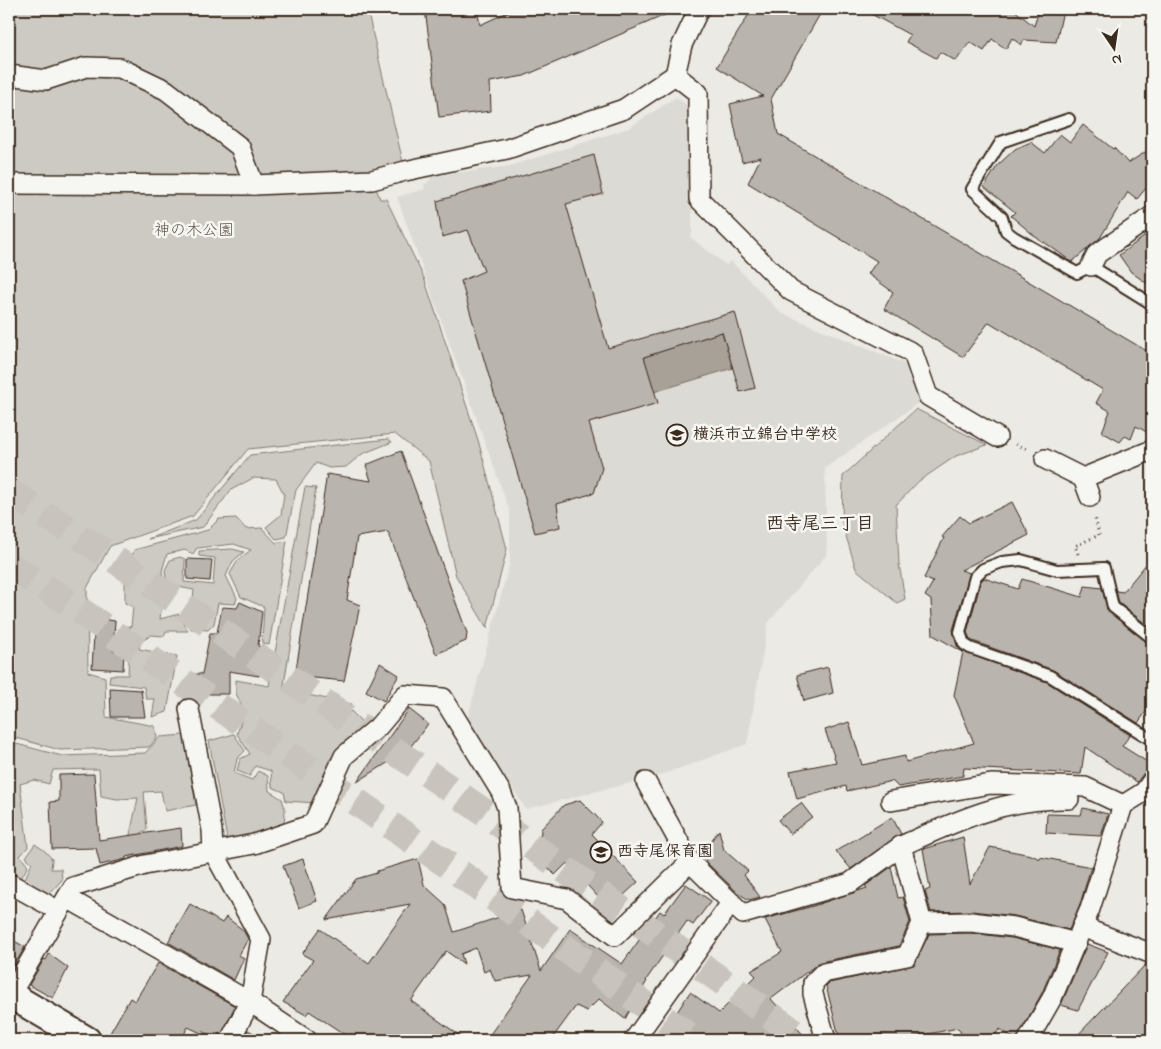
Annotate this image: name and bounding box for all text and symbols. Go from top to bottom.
north arrow [1088,22,1138,72]
text: N [1110,48,1124,70]
park label: 神の木公園 [154,219,234,243]
school or university icon: 横浜市立錦台中学校 [665,423,689,447]
place label: 横浜市立錦台中学校 [693,423,837,447]
district label: 西寺尾三丁目 [766,512,874,538]
school or university icon: 西寺尾保育園 [589,840,613,864]
place label: 西寺尾保育園 [617,840,713,864]

